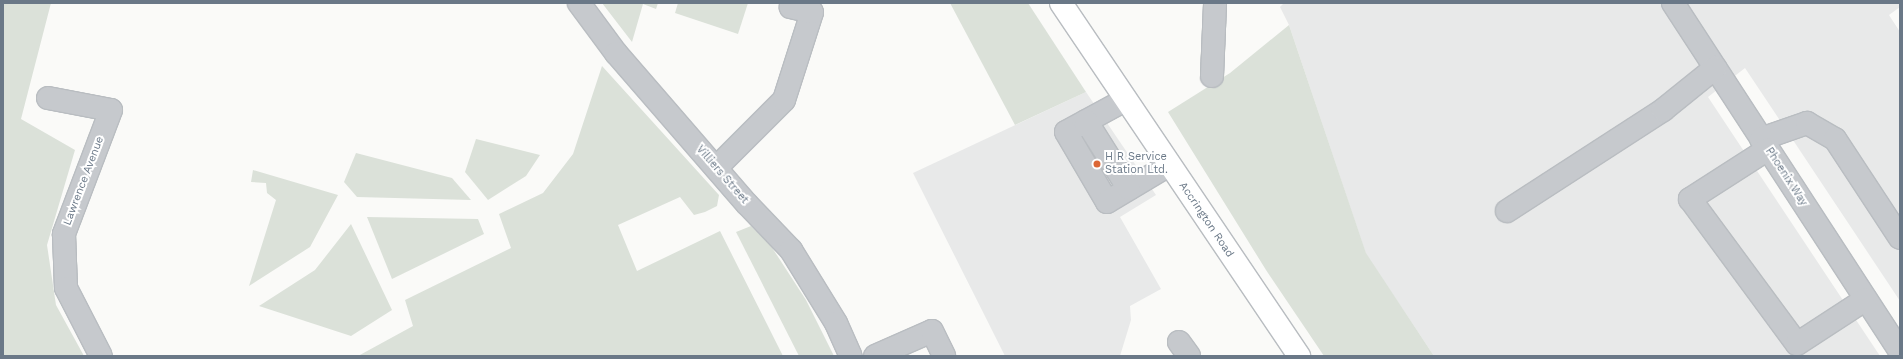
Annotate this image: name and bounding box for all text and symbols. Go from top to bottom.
street label: Lawrence Avenue [61,135,107,227]
street label: Villiers Street [693,143,751,207]
street label: Phoenix Way [1762,145,1810,209]
place label: H R Service Station Ltd. [1105,151,1168,177]
marker: H R Service Station Ltd. [1092,159,1102,169]
street label: Accrington Road [1176,180,1236,260]

